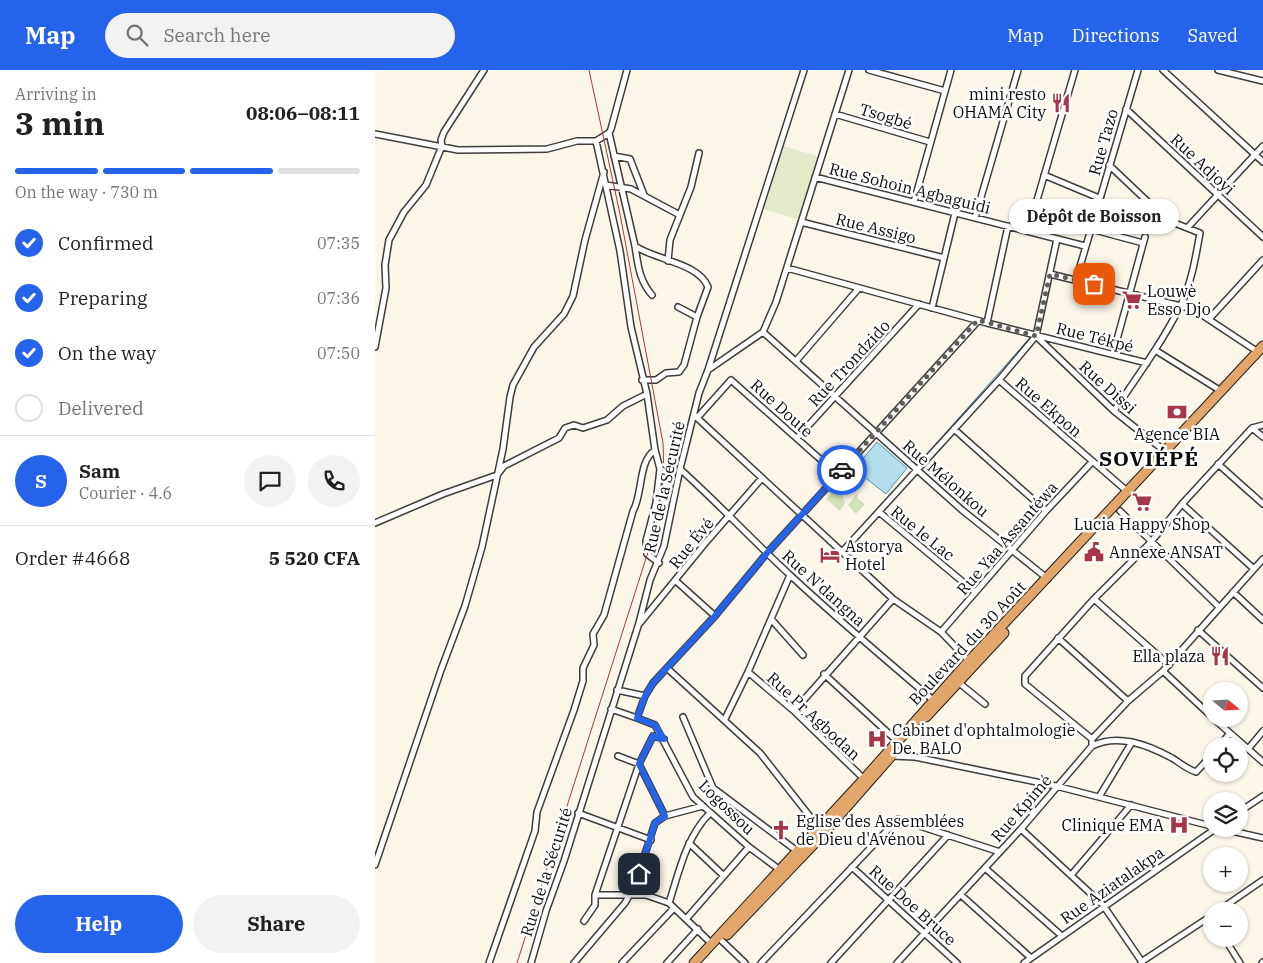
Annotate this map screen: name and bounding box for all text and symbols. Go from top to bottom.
search box [105,13,455,58]
text: Map [25,19,75,51]
icon: search [123,21,151,49]
text: Search here [163,23,270,47]
text: Map [1007,24,1044,47]
text: Directions [1072,24,1160,47]
text: Saved [1188,24,1238,47]
text: Arriving in [15,84,97,104]
place label: mini resto OHAMA City [953,84,1046,122]
restaurant icon: mini resto OHAMA City [1050,92,1072,114]
street label: Tsogbé [857,99,915,133]
text: 08:06–08:11 [246,101,360,125]
text: 3 min [15,102,105,144]
street label: Rue Tazo [1084,106,1122,178]
street label: Rue Adjoyi [1167,129,1239,199]
street label: Rue Sohoin Agbaguidi [827,158,993,218]
text: On the way · 730 m [15,182,158,202]
callout: Dépôt de Boisson [1009,199,1179,234]
text: Dépôt de Boisson [1026,206,1162,226]
street label: Rue Assigo [834,208,918,248]
icon: check [15,229,43,257]
text: Confirmed [58,231,153,255]
text: 07:35 [317,233,360,253]
pin [1073,263,1115,305]
icon: bag [1080,270,1108,298]
place label: Louwè Esso Djo [1147,281,1211,319]
icon: check [15,284,43,312]
text: Preparing [58,286,147,310]
text: 07:36 [317,288,360,308]
supermarket icon: Louwè Esso Djo [1121,289,1143,311]
street label: Rue Trondzido [804,316,894,410]
street label: Rue Tékpé [1054,318,1136,356]
icon: check [15,339,43,367]
text: On the way [58,341,156,365]
text: 07:50 [317,343,360,363]
street label: Rue Dissi [1075,356,1141,418]
street label: Rue Ekpon [1012,373,1086,441]
street label: Rue Doute [747,375,817,441]
text: Delivered [58,396,144,420]
bank icon: Agence BIA [1166,401,1188,423]
street label: Rue de la Sécurité [639,419,689,555]
place label: Agence BIA [1134,424,1220,444]
street label: Rue Mélonkou [899,435,993,521]
district label: SOVIÉPÉ [1099,444,1199,472]
courier [817,445,867,495]
button: chat [244,455,296,507]
button: phone [308,455,360,507]
icon: car [828,456,856,484]
text: Sam [79,459,120,483]
text: S [35,469,47,493]
street label: Rue Yaa Assantéwa [952,477,1062,599]
text: Courier · 4.6 [79,483,172,503]
supermarket icon: Lucia Happy Shop [1131,491,1153,513]
street label: Rue le Lac [887,501,959,565]
street label: Rue Évé [664,513,718,573]
place label: Lucia Happy Shop [1074,514,1210,534]
place label: Astorya Hotel [845,536,903,574]
public building icon: Annexe ANSAT [1083,541,1105,563]
place label: Annexe ANSAT [1109,542,1223,562]
hotel icon: Astorya Hotel [819,544,841,566]
street label: Rue N'dangna [778,545,870,631]
text: Order #4668 [15,546,130,570]
text: 5 520 CFA [269,546,360,570]
street label: Boulevard du 30 Août [904,577,1030,709]
restaurant icon: Ella plaza [1209,645,1231,667]
place label: Ella plaza [1132,646,1205,666]
street label: Rue Pr Agbodan [763,667,865,765]
north arrow [1203,682,1247,728]
map controls [1203,682,1248,947]
place label: Cabinet d'ophtalmologie De. BALO [892,720,1075,758]
hospital icon: Cabinet d'ophtalmologie De. BALO [866,728,888,750]
button: locate [1203,737,1248,782]
street label: Rue Kpimé [986,770,1056,846]
street label: Logossou [695,775,759,839]
button: layers [1203,792,1248,837]
street label: Rue de la Sécurité [516,805,576,939]
place label: Eglise des Assemblées de Dieu d'Avénou [796,811,964,849]
hospital icon: Clinique EMA [1168,814,1190,836]
place label: Clinique EMA [1062,815,1164,835]
church icon: Eglise des Assemblées de Dieu d'Avénou [770,819,792,841]
street label: Rue Aziatalakpa [1056,842,1168,928]
button: + [1203,847,1248,892]
pin [618,853,660,895]
icon: home [625,860,653,888]
street label: Rue Doe Bruce [865,861,961,949]
button: Help [15,895,183,953]
button: Share [193,895,360,953]
button: − [1203,902,1248,947]

